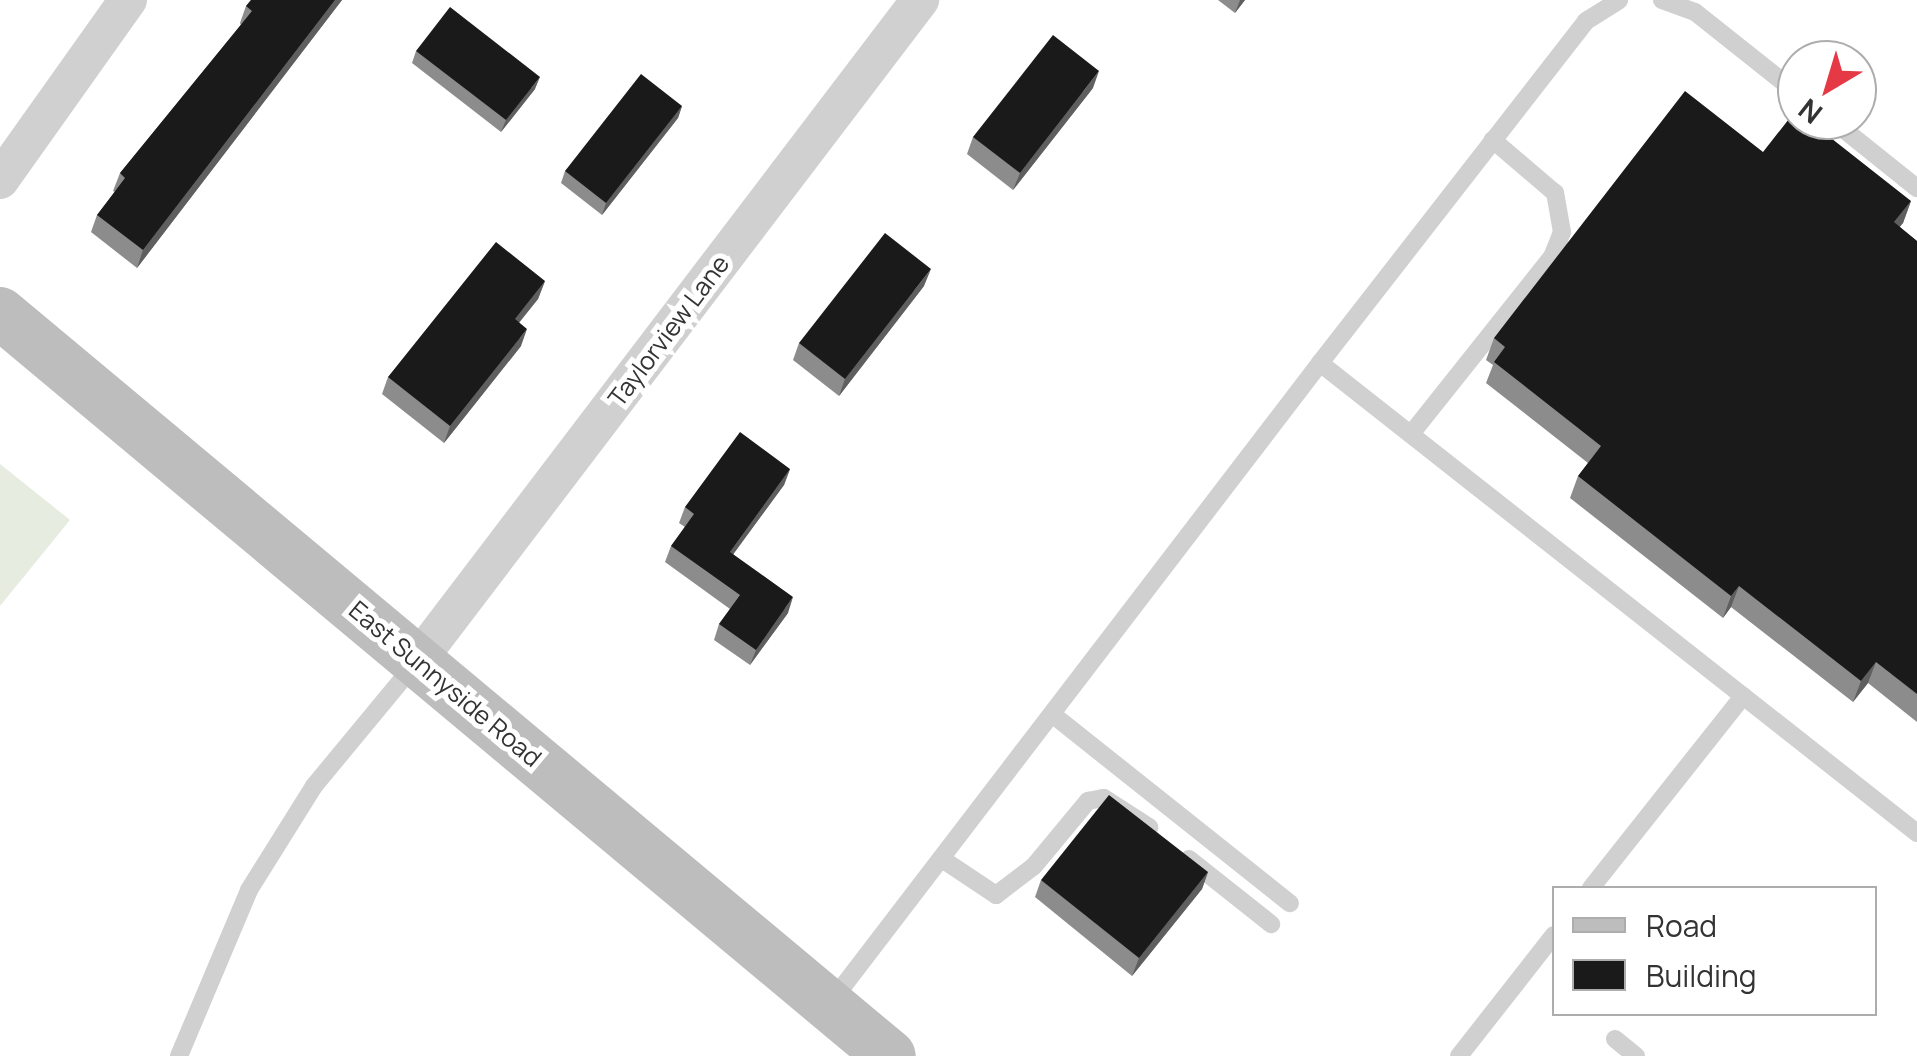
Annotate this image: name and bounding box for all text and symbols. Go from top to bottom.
north arrow [1777,40,1877,140]
text: N [1790,91,1829,133]
street label: Taylorview Lane [602,249,736,413]
street label: East Sunnyside Road [343,595,547,773]
legend [1552,886,1877,1016]
text: Road [1646,905,1717,946]
text: Building [1646,955,1757,996]

